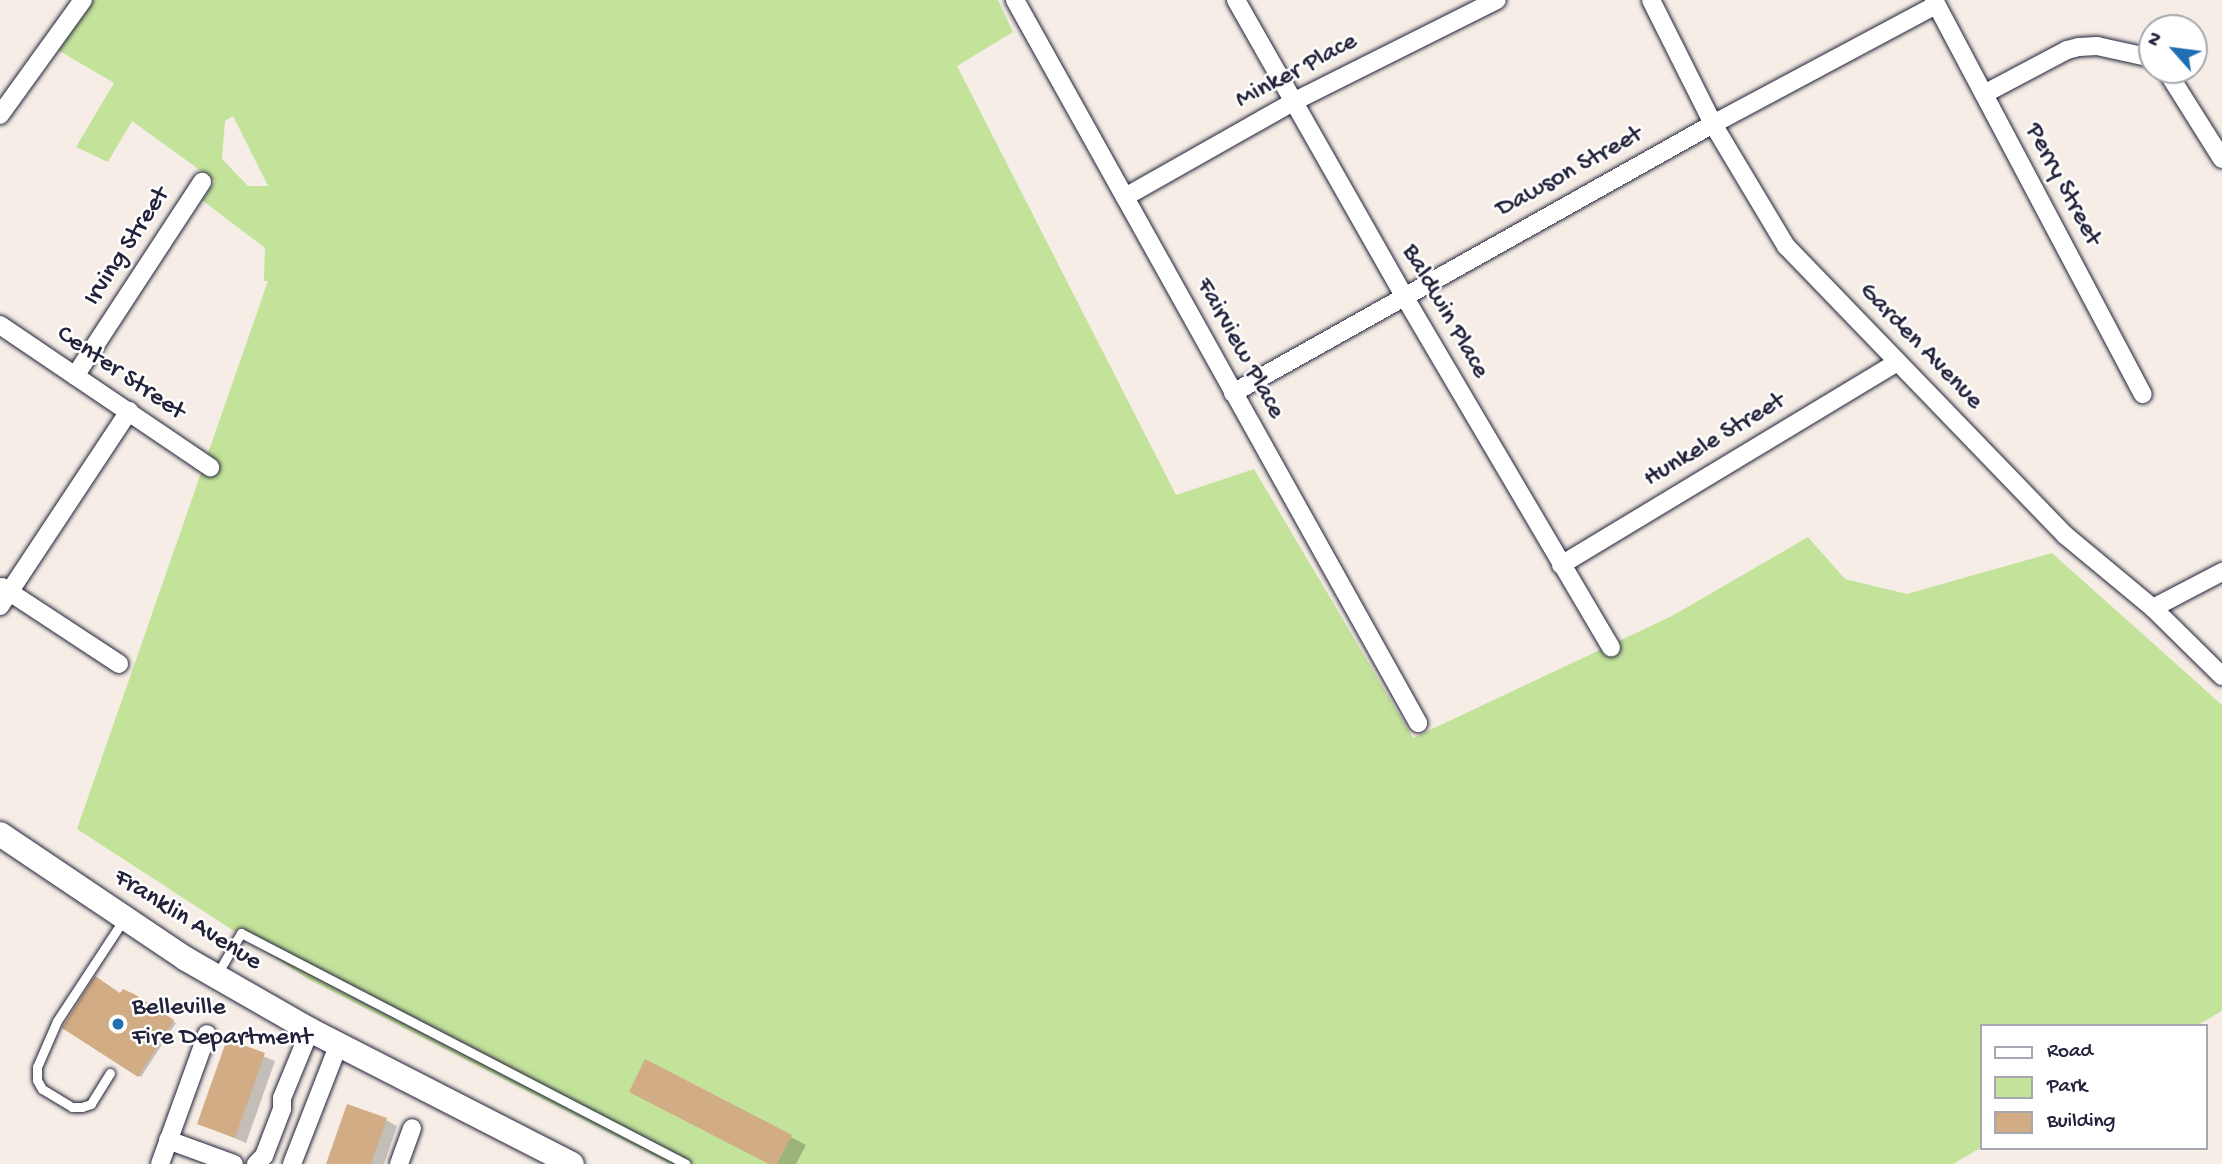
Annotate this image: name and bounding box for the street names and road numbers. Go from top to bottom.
street label: Minker Place [1231,27,1363,117]
street label: Perry Street [2017,118,2107,252]
street label: Dawson Street [1491,120,1649,226]
street label: Irving Street [78,182,178,312]
street label: Baldwin Place [1393,239,1495,385]
street label: Fairview Place [1187,273,1291,425]
street label: Garden Avenue [1851,277,1989,417]
street label: Center Street [50,320,190,428]
street label: Hunkele Street [1639,387,1791,495]
street label: Franklin Avenue [107,863,267,979]

